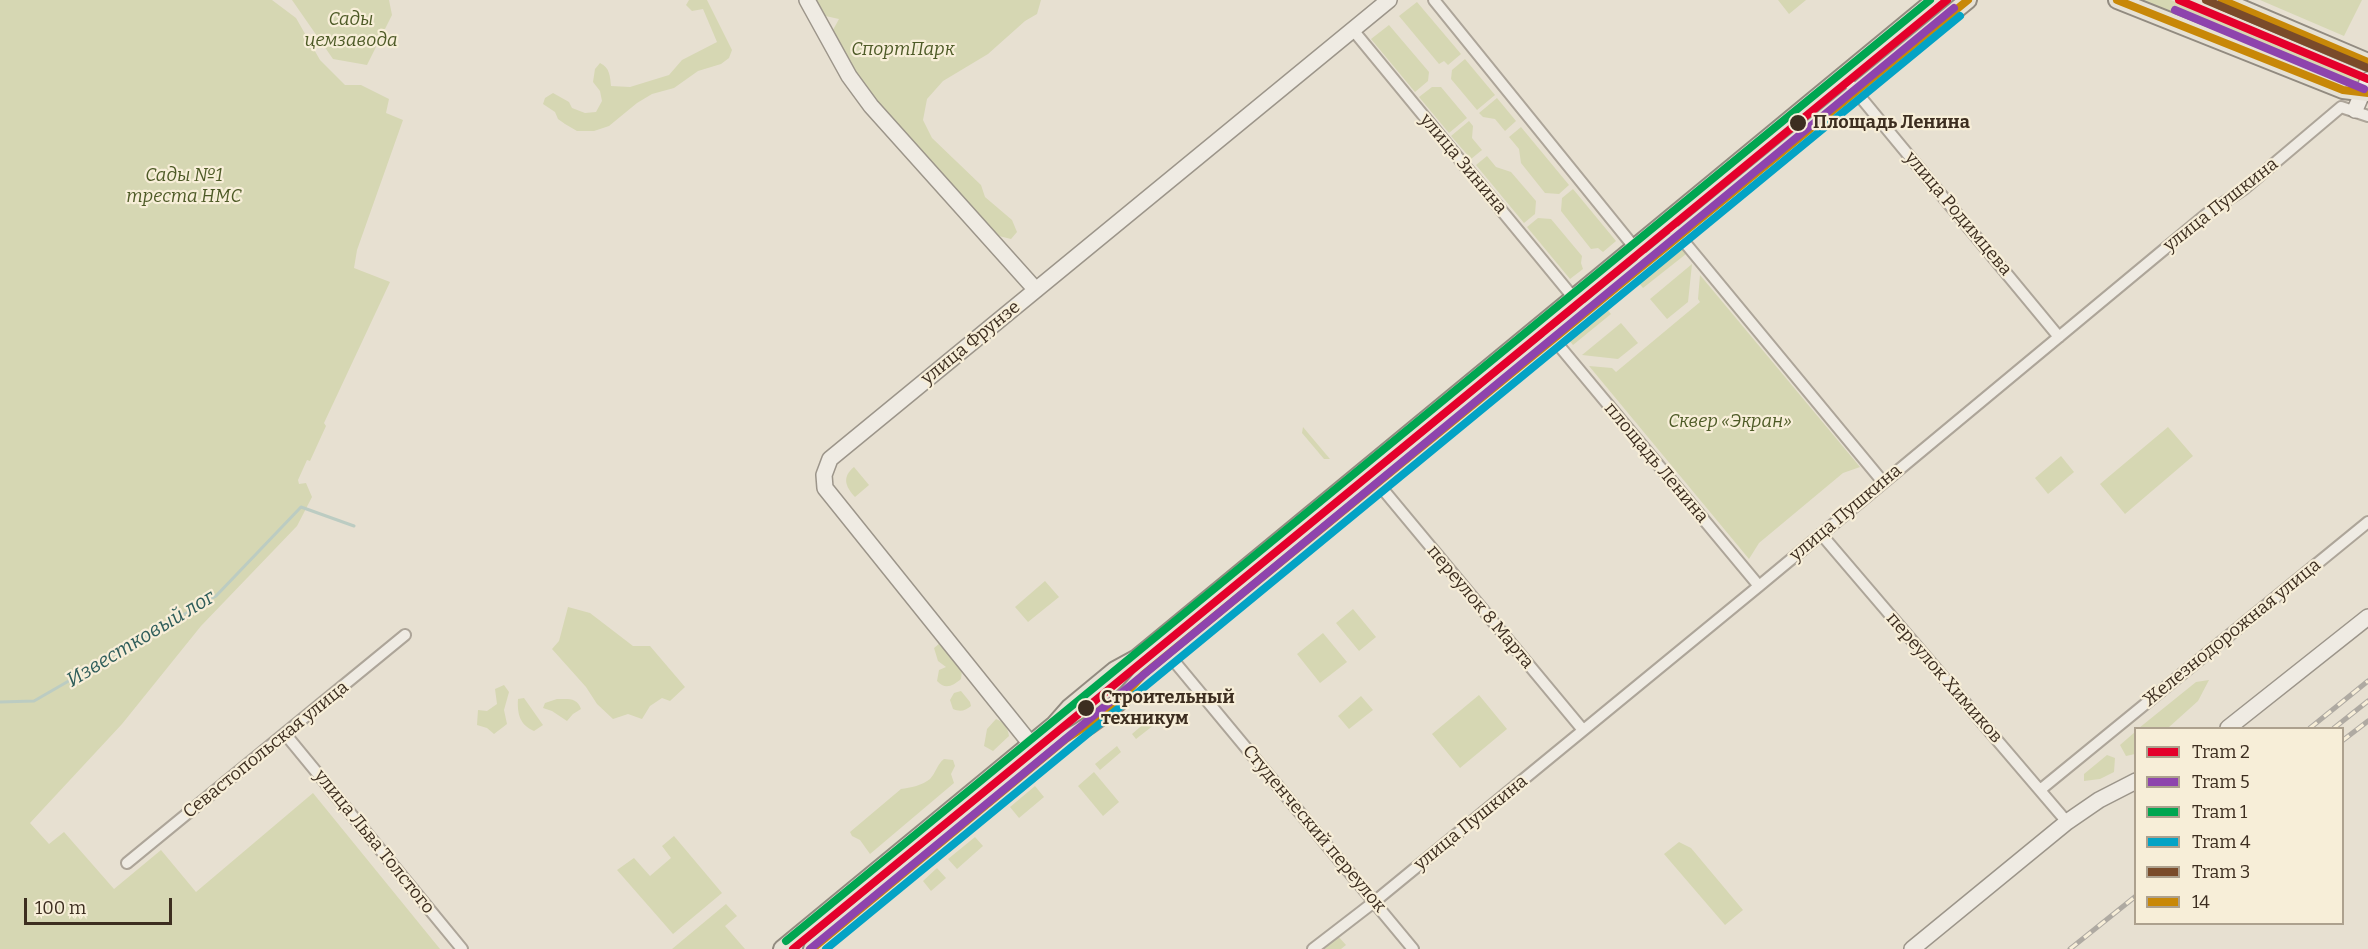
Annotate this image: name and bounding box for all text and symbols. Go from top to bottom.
park label: Сады цемзавода [305,9,397,52]
park label: СпортПарк [851,39,955,61]
street label: улица Зинина [1415,109,1511,219]
place label: Площадь Ленина [1813,112,1970,134]
marker: Площадь Ленина [1788,113,1808,133]
street label: улица Родимцева [1900,148,2016,280]
street label: улица Пушкина [2159,154,2283,256]
park label: Сады №1 треста НМС [126,165,242,207]
street label: улица Фрунзе [917,297,1025,389]
street label: площадь Ленина [1599,398,1713,528]
park label: Сквер «Экран» [1668,411,1792,433]
street label: улица Пушкина [1786,460,1906,566]
street label: переулок 8 Марта [1422,541,1538,673]
street label: Железнодорожная улица [2139,555,2325,711]
water label: Известковый лог [63,585,219,693]
street label: переулок Химиков [1881,608,2007,748]
street label: Севастопольская улица [179,677,353,823]
place label: Строительный техникум [1101,687,1235,730]
marker: Строительный техникум [1076,698,1096,718]
legend [2134,727,2344,925]
street label: Студенческий переулок [1238,741,1390,917]
text: Tram 2 [2192,741,2250,763]
street label: улица Льва Толстого [309,766,439,918]
street label: улица Пушкина [1410,771,1532,875]
text: Tram 5 [2192,771,2250,793]
text: Tram 1 [2192,801,2247,823]
text: Tram 4 [2192,831,2251,853]
text: Tram 3 [2192,861,2250,883]
scale bar [27,886,176,924]
text: 14 [2192,891,2210,913]
text: 100 m [35,897,86,919]

